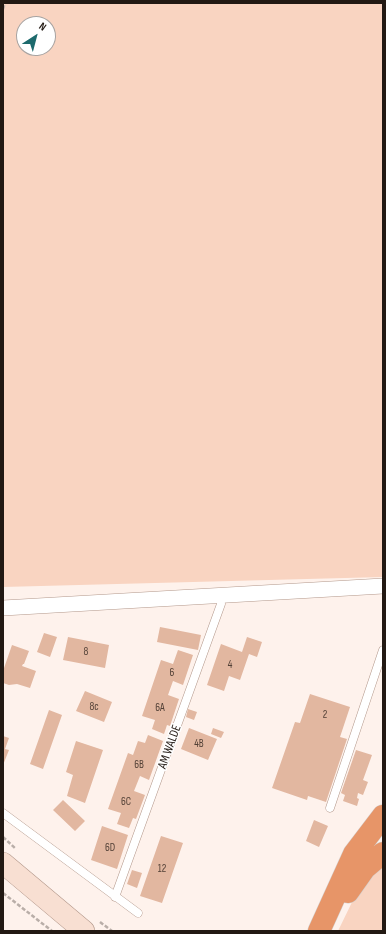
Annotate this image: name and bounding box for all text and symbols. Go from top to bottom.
north arrow [16,16,56,56]
text: N [37,20,49,34]
house number: 8 [84,645,88,659]
house number: 4 [228,658,232,672]
house number: 6 [170,666,174,680]
house number: 8c [89,700,99,714]
house number: 6A [155,701,165,715]
house number: 2 [323,708,327,722]
street label: AM WALDE [155,723,185,771]
house number: 4B [194,737,204,751]
house number: 6B [134,758,144,772]
house number: 6C [121,795,131,809]
house number: 6D [105,841,115,855]
house number: 12 [158,862,166,876]

